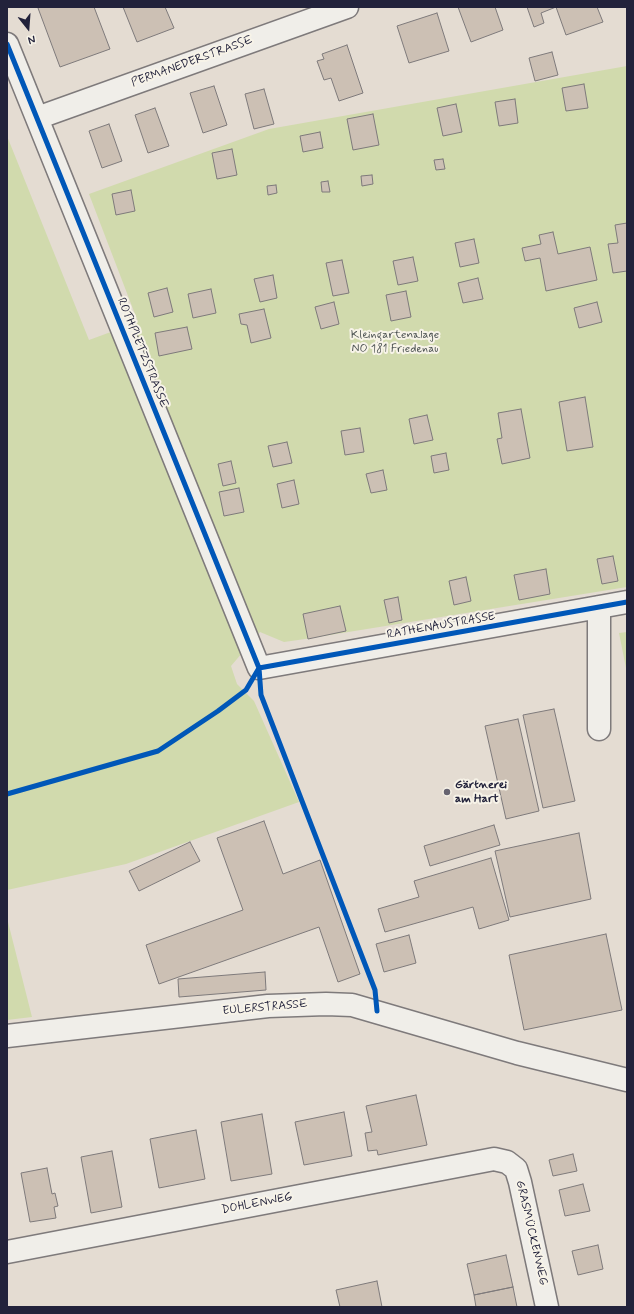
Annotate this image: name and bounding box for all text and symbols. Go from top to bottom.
north arrow [8,8,48,48]
text: N [26,32,37,47]
street label: PERMANEDERSTRASSE [129,33,255,91]
street label: ROTHPLETZSTRASSE [113,296,171,410]
park label: Kleingartenalage NO 181 Friedenau [351,328,439,356]
street label: RATHENAUSTRASSE [386,609,496,643]
place label: Gärtnerei am Hart [455,778,507,806]
marker: Gärtnerei am Hart [442,787,452,797]
street label: EULERSTRASSE [222,997,308,1019]
street label: GRASMÜCKENWEG [512,1179,550,1287]
street label: DOHLENWEG [220,1190,294,1218]

